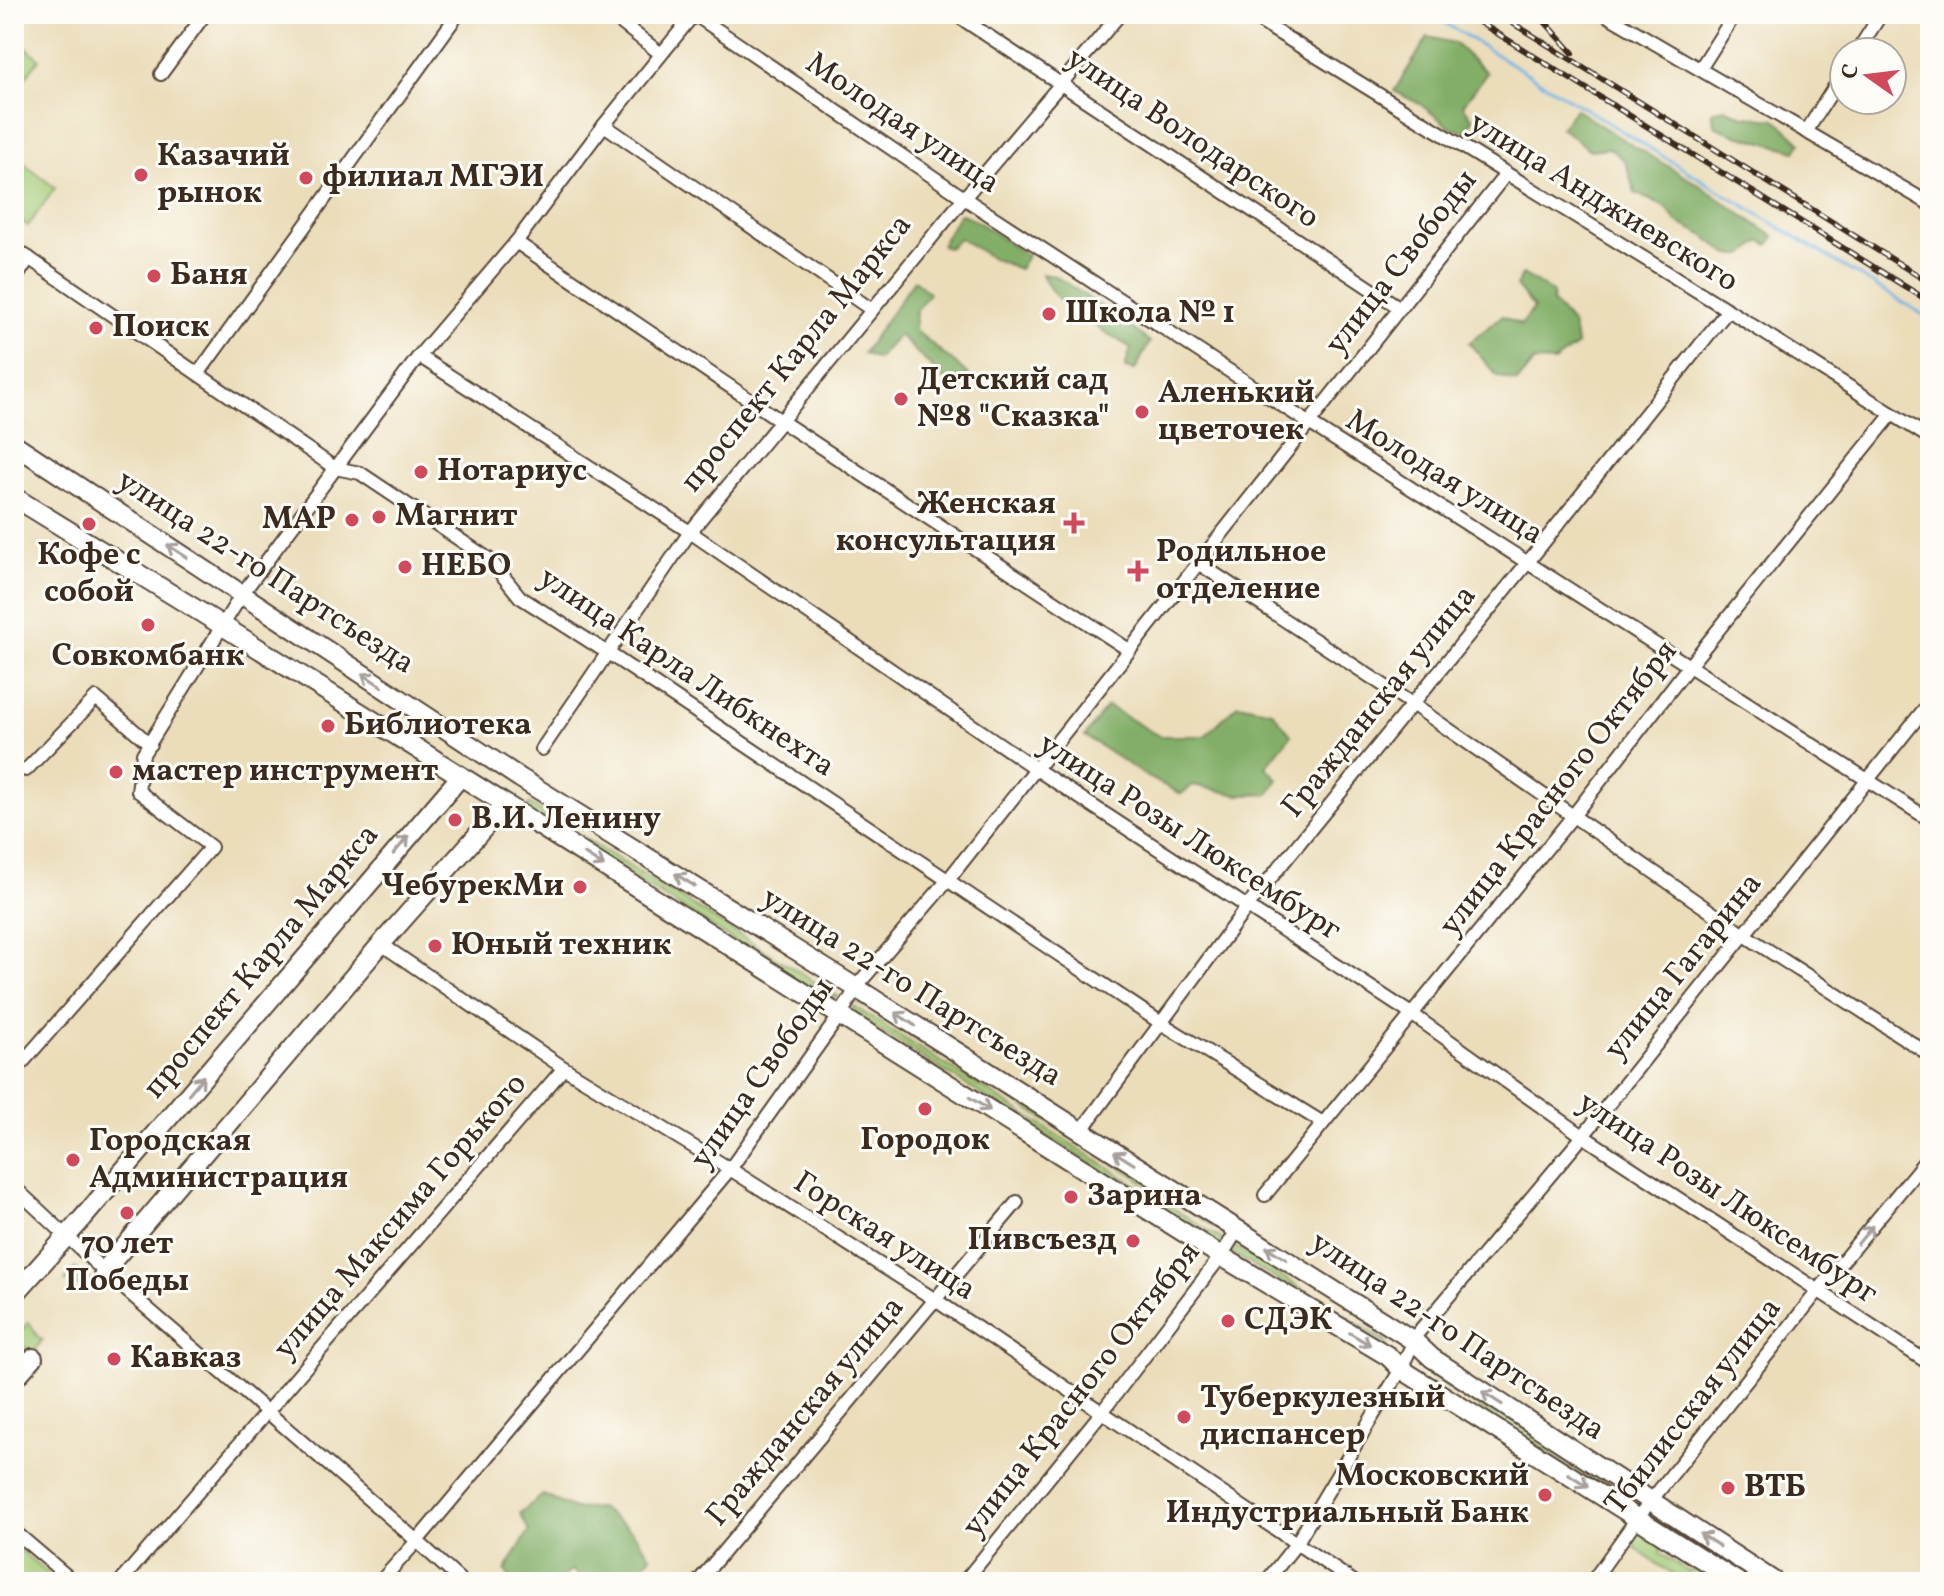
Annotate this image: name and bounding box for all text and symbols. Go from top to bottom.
north arrow [1828,36,1908,116]
street label: улица Володарского [1057,38,1327,240]
street label: Молодая улица [796,43,1008,205]
text: С [1834,61,1868,82]
street label: улица Анджиевского [1460,102,1746,304]
place label: Казачий рынок [157,135,290,216]
place label: филиал МГЭИ [322,156,544,200]
street label: улица Свободы [1316,161,1488,365]
marker: Казачий рынок [132,166,150,184]
marker: филиал МГЭИ [297,169,315,187]
street label: проспект Карла Маркса [671,206,923,502]
place label: Баня [170,254,248,298]
marker: Баня [145,267,163,285]
place label: Школа № 1 [1065,292,1235,336]
marker: Школа № 1 [1040,305,1058,323]
place label: Поиск [112,306,209,350]
marker: Поиск [87,319,105,337]
place label: Детский сад №8 "Сказка" [917,359,1110,440]
place label: Аленький цветочек [1158,372,1315,453]
marker: Детский сад №8 "Сказка" [892,390,910,408]
street label: Молодая улица [1337,399,1551,557]
marker: Аленький цветочек [1133,403,1151,421]
place label: Нотариус [437,450,587,494]
street label: улица 22-го Партсъезда [107,460,423,686]
marker: Нотариус [412,463,430,481]
place label: Женская консультация [836,483,1056,564]
place label: Магнит [395,495,518,539]
place label: МАР [262,498,336,542]
marker: Магнит [370,508,388,526]
marker: МАР [343,511,361,529]
marker: Женская консультация [1063,512,1085,534]
marker: Кофе с собой [80,515,98,533]
place label: Родильное отделение [1156,531,1326,612]
place label: Кофе с собой [37,534,141,615]
one-way arrow [167,543,189,560]
place label: НЕБО [421,545,511,589]
street label: улица Карла Либкнехта [529,557,843,789]
marker: НЕБО [396,558,414,576]
marker: Родильное отделение [1127,560,1149,582]
street label: Гражданская улица [1272,576,1488,828]
marker: Совкомбанк [139,616,157,634]
street label: улица Красного Октября [1430,632,1688,946]
place label: Совкомбанк [51,635,245,679]
one-way arrow [361,671,383,688]
place label: Библиотека [344,704,532,748]
marker: Библиотека [319,717,337,735]
street label: улица Розы Люксембург [1029,723,1349,953]
place label: мастер инструмент [132,750,439,794]
marker: мастер инструмент [107,763,125,781]
place label: В.И. Ленину [471,798,661,842]
marker: В.И. Ленину [446,811,464,829]
street label: проспект Карла Маркса [134,815,390,1109]
one-way arrow [392,835,410,855]
one-way arrow [583,852,605,869]
street label: улица Гагарина [1595,864,1773,1070]
place label: ЧебурекМи [381,865,564,909]
one-way arrow [674,872,697,888]
street label: улица 22-го Партсъезда [752,877,1070,1099]
marker: ЧебурекМи [571,878,589,896]
place label: Юный техник [451,924,671,968]
marker: Юный техник [426,937,444,955]
street label: улица Свободы [681,970,845,1178]
one-way arrow [894,1010,917,1026]
street label: улица Максима Горького [264,1064,538,1370]
one-way arrow [187,1076,205,1096]
street label: улица Розы Люксембург [1568,1082,1886,1316]
one-way arrow [968,1096,991,1112]
marker: Городок [916,1100,934,1118]
place label: Городок [860,1119,990,1163]
place label: Городская Администрация [89,1120,348,1201]
one-way arrow [1113,1150,1136,1166]
marker: Городская Администрация [64,1151,82,1169]
street label: Горская улица [784,1161,984,1313]
place label: Зарина [1087,1175,1202,1219]
marker: Зарина [1062,1188,1080,1206]
marker: 70 лет Победы [118,1204,136,1222]
place label: Пивсъезд [967,1219,1117,1263]
street label: улица 22-го Партсъезда [1301,1222,1613,1452]
place label: 70 лет Победы [65,1223,189,1304]
one-way arrow [1856,1225,1874,1245]
marker: Пивсъезд [1124,1232,1142,1250]
street label: улица Красного Октября [953,1233,1211,1547]
one-way arrow [1266,1245,1288,1262]
street label: Гражданская улица [697,1288,915,1536]
street label: Тбилисская улица [1595,1289,1793,1525]
place label: СДЭК [1244,1299,1332,1343]
marker: СДЭК [1219,1312,1237,1330]
one-way arrow [1348,1331,1371,1347]
place label: Кавказ [130,1337,241,1381]
marker: Кавказ [105,1350,123,1368]
place label: Туберкулезный диспансер [1200,1377,1446,1458]
one-way arrow [1481,1389,1504,1405]
marker: Туберкулезный диспансер [1175,1408,1193,1426]
place label: Московский Индустриальный Банк [1166,1455,1529,1536]
place label: ВТБ [1744,1466,1806,1510]
one-way arrow [1566,1472,1589,1488]
marker: ВТБ [1719,1479,1737,1497]
marker: Московский Индустриальный Банк [1536,1486,1554,1504]
one-way arrow [1699,1531,1721,1548]

